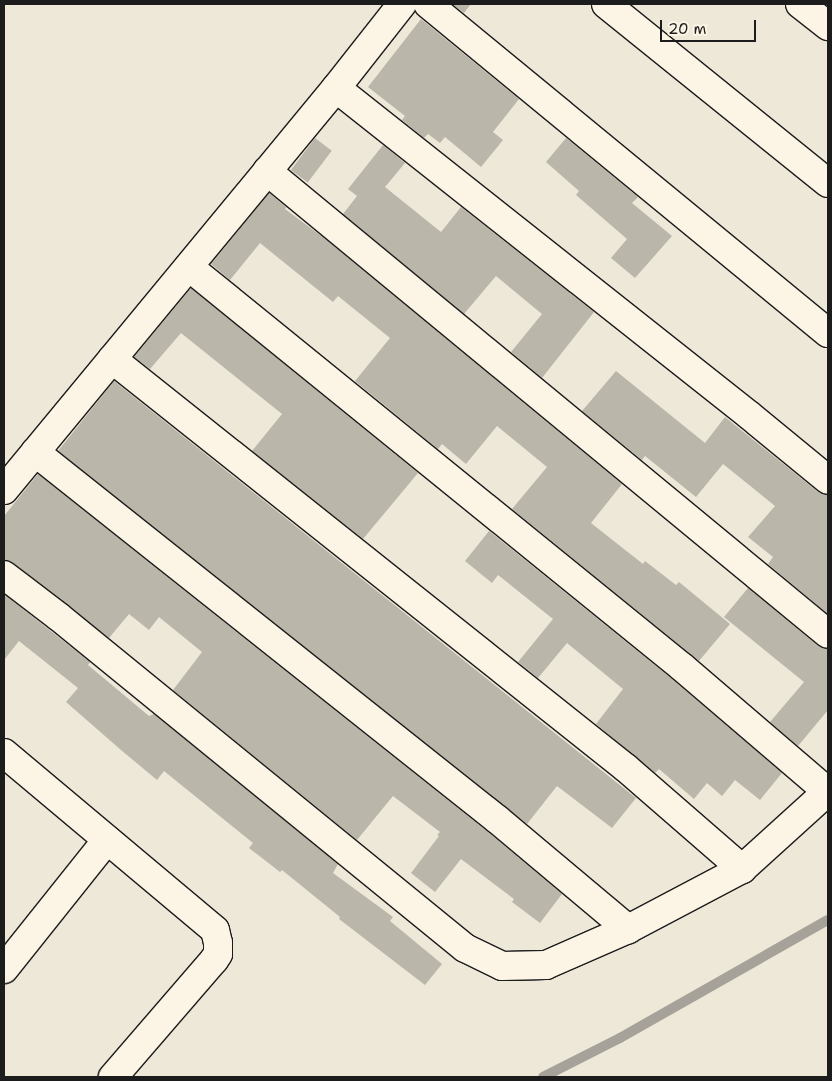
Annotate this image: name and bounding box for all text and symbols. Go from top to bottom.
scale bar [662,10,758,42]
text: 20 m [668,19,707,39]

